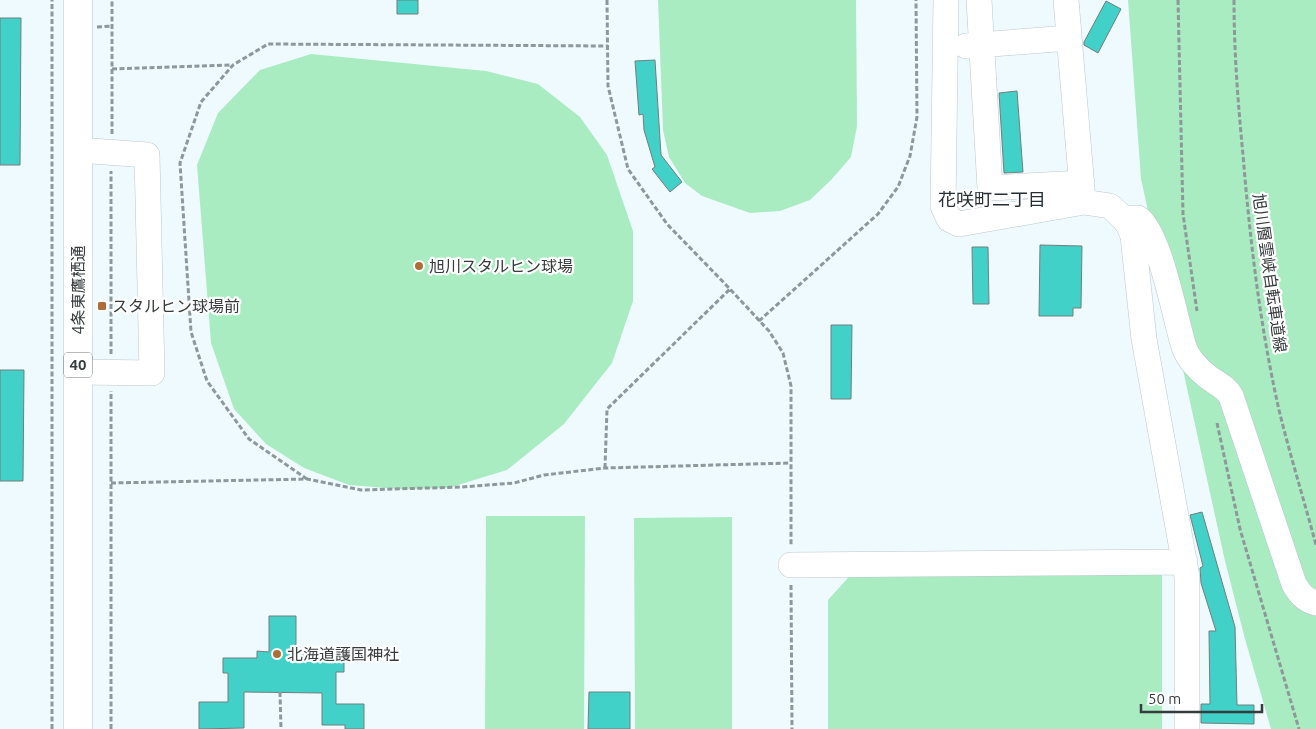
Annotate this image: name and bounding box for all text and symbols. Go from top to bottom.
district label: 花咲町二丁目 [938,189,1046,209]
street label: 旭川層雲峡自転車道線 [1250,193,1290,353]
street label: 4条東鷹栖通 [69,245,87,335]
place label: 旭川スタルヒン球場 [429,257,573,275]
marker: 旭川スタルヒン球場 [413,260,425,272]
place label: スタルヒン球場前 [112,297,240,315]
marker: スタルヒン球場前 [96,300,108,312]
road number: 40 [64,352,92,378]
place label: 北海道護国神社 [287,645,399,663]
marker: 北海道護国神社 [271,648,283,660]
scale bar [1141,682,1262,714]
text: 50 m [1148,690,1181,707]

